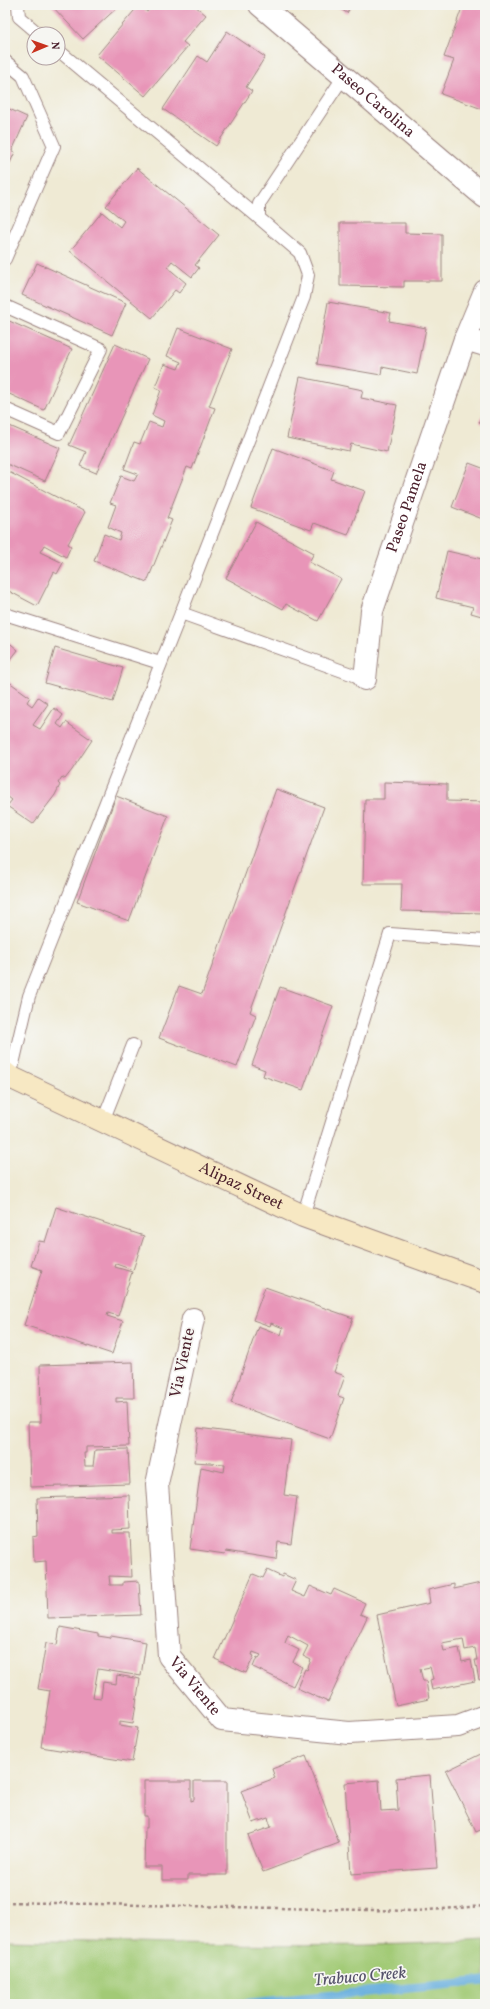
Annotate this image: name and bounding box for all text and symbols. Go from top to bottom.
north arrow [26,26,66,66]
text: N [47,41,62,50]
street label: Paseo Carolina [326,59,419,143]
street label: Paseo Pamela [382,459,433,556]
street label: Alipaz Street [195,1157,287,1216]
street label: Via Viente [165,1326,201,1400]
street label: Via Viente [163,1652,225,1721]
water label: Trabuco Creek [313,1961,407,1992]

